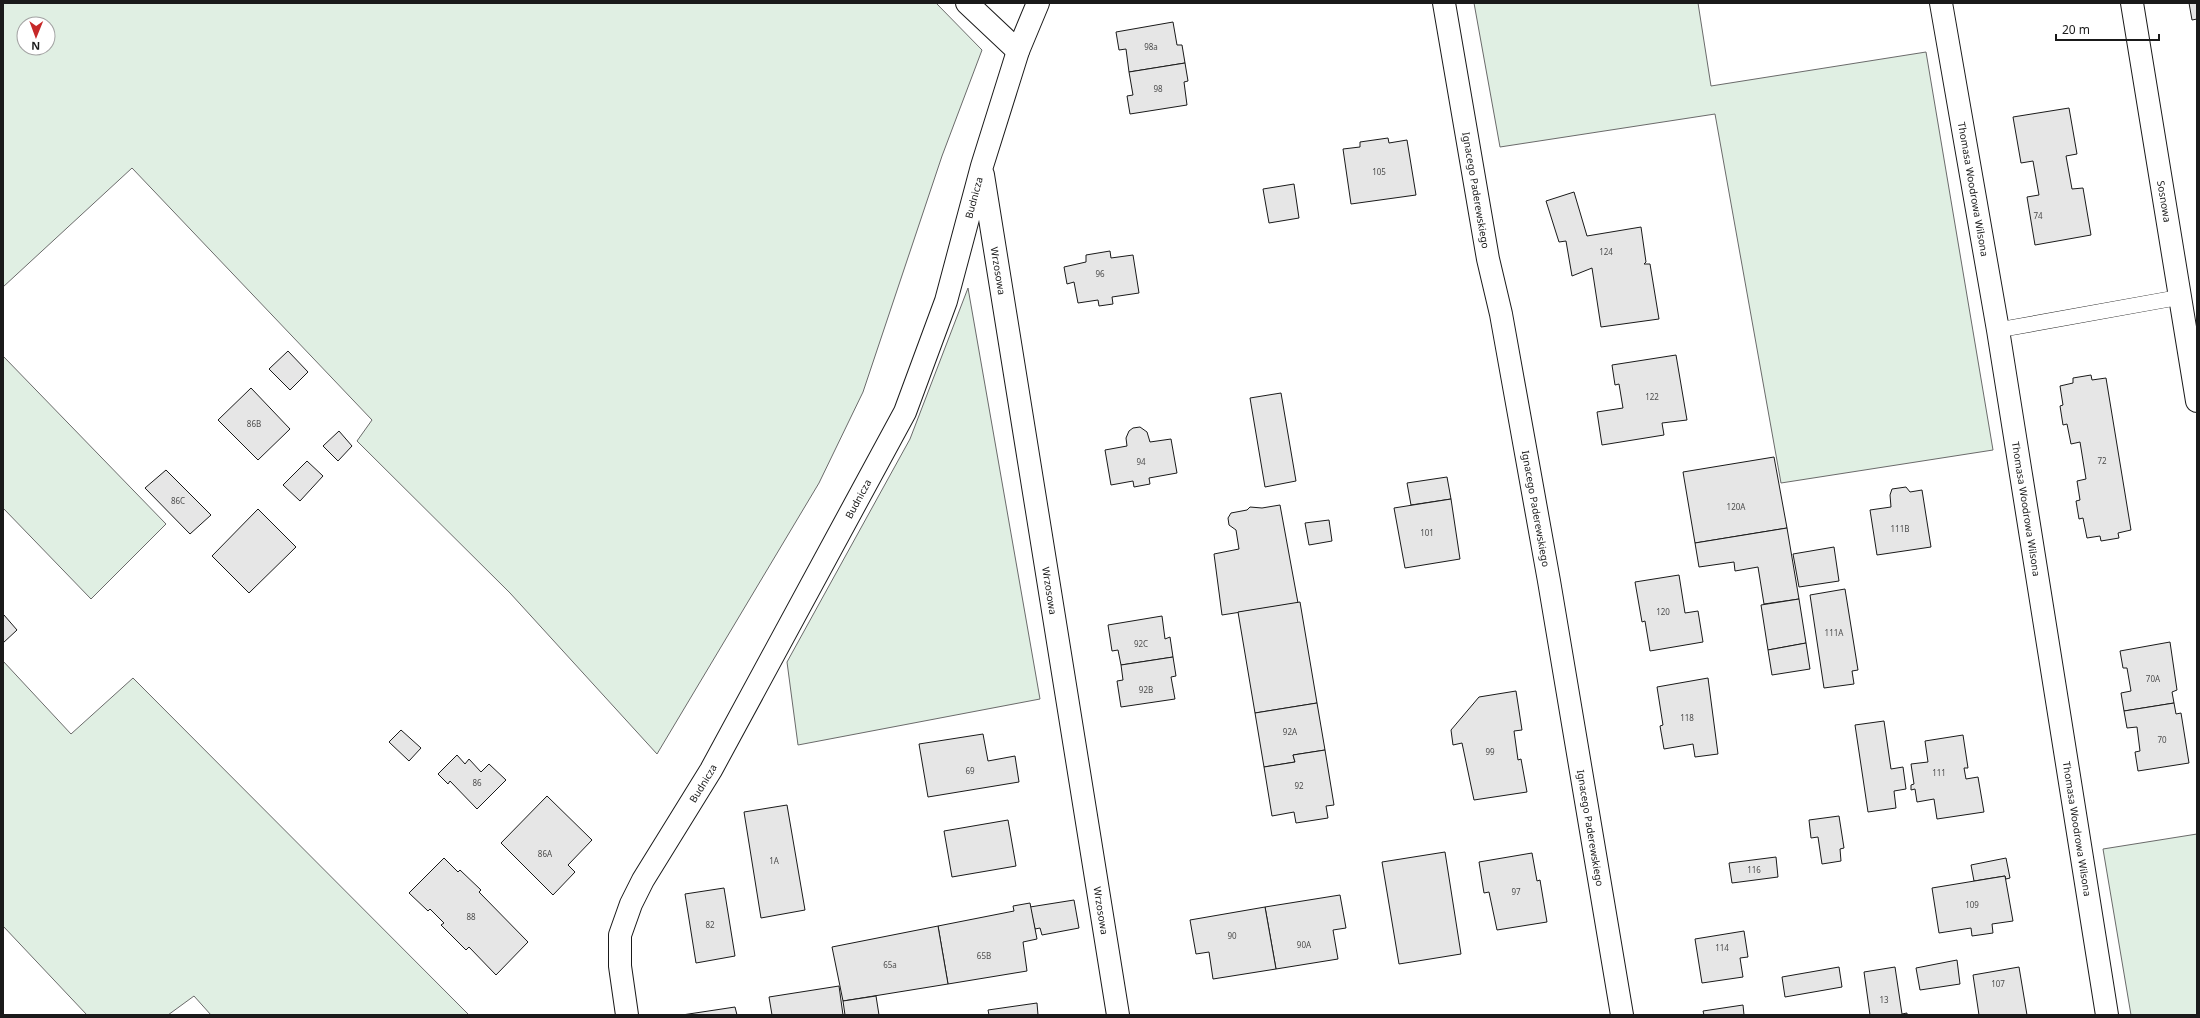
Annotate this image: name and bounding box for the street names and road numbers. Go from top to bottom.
street label: Thomasa Woodrowa Wilsona [1955,121,1992,258]
street label: Ignacego Paderewskiego [1459,131,1493,250]
street label: Budnicza [961,175,986,220]
street label: Sosnowa [2154,180,2175,223]
street label: Wrzosowa [988,246,1009,296]
street label: Thomasa Woodrowa Wilsona [2009,440,2044,577]
street label: Ignacego Paderewskiego [1519,449,1553,568]
street label: Budnicza [842,477,874,521]
street label: Wrzosowa [1039,566,1061,616]
street label: Thomasa Woodrowa Wilsona [2060,760,2095,897]
street label: Budnicza [686,762,720,805]
street label: Ignacego Paderewskiego [1574,769,1607,887]
street label: Wrzosowa [1090,886,1112,935]

